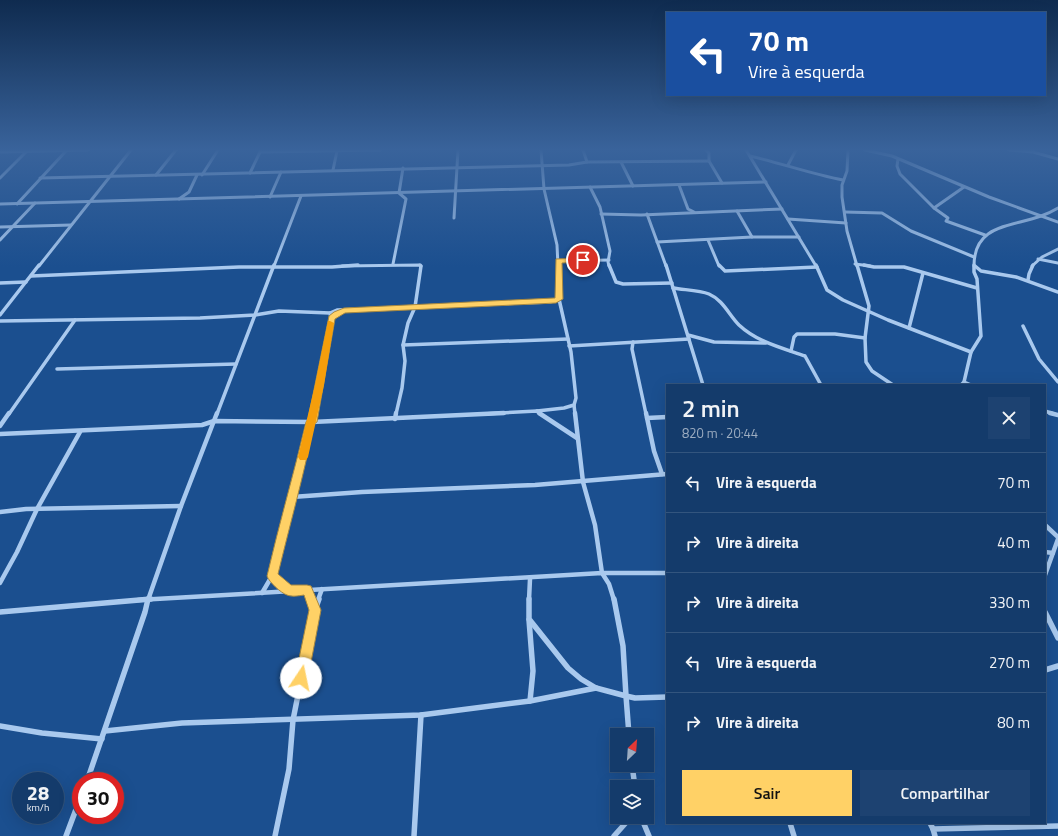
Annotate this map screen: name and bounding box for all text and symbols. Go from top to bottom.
text: 70 m [748,19,809,62]
icon: left [682,28,734,80]
text: Vire à esquerda [748,58,865,85]
pin [566,243,600,277]
icon: arrive [572,249,594,271]
text: 2 min [682,390,740,426]
button: close [988,397,1030,439]
text: 820 m · 20:44 [682,423,758,443]
text: Vire à esquerda [716,471,817,494]
text: 70 m [997,471,1030,494]
icon: left [682,472,704,494]
text: Vire à direita [716,531,799,554]
text: 40 m [997,531,1030,554]
icon: right [682,532,704,554]
text: Vire à direita [716,591,799,614]
text: 330 m [989,591,1030,614]
icon: right [682,592,704,614]
text: Vire à esquerda [716,651,817,674]
text: 270 m [989,651,1030,674]
icon: left [682,652,704,674]
position arrow [280,657,322,699]
text: Vire à direita [716,711,799,734]
text: 80 m [997,711,1030,734]
icon: right [682,712,704,734]
north arrow [610,728,654,772]
map controls [610,728,654,824]
button: Sair [682,770,852,816]
button: Compartilhar [860,770,1030,816]
speed limit sign: 30 [72,772,124,824]
text: 28 [27,777,49,808]
button: layers [610,780,654,824]
text: km/h [27,800,49,815]

